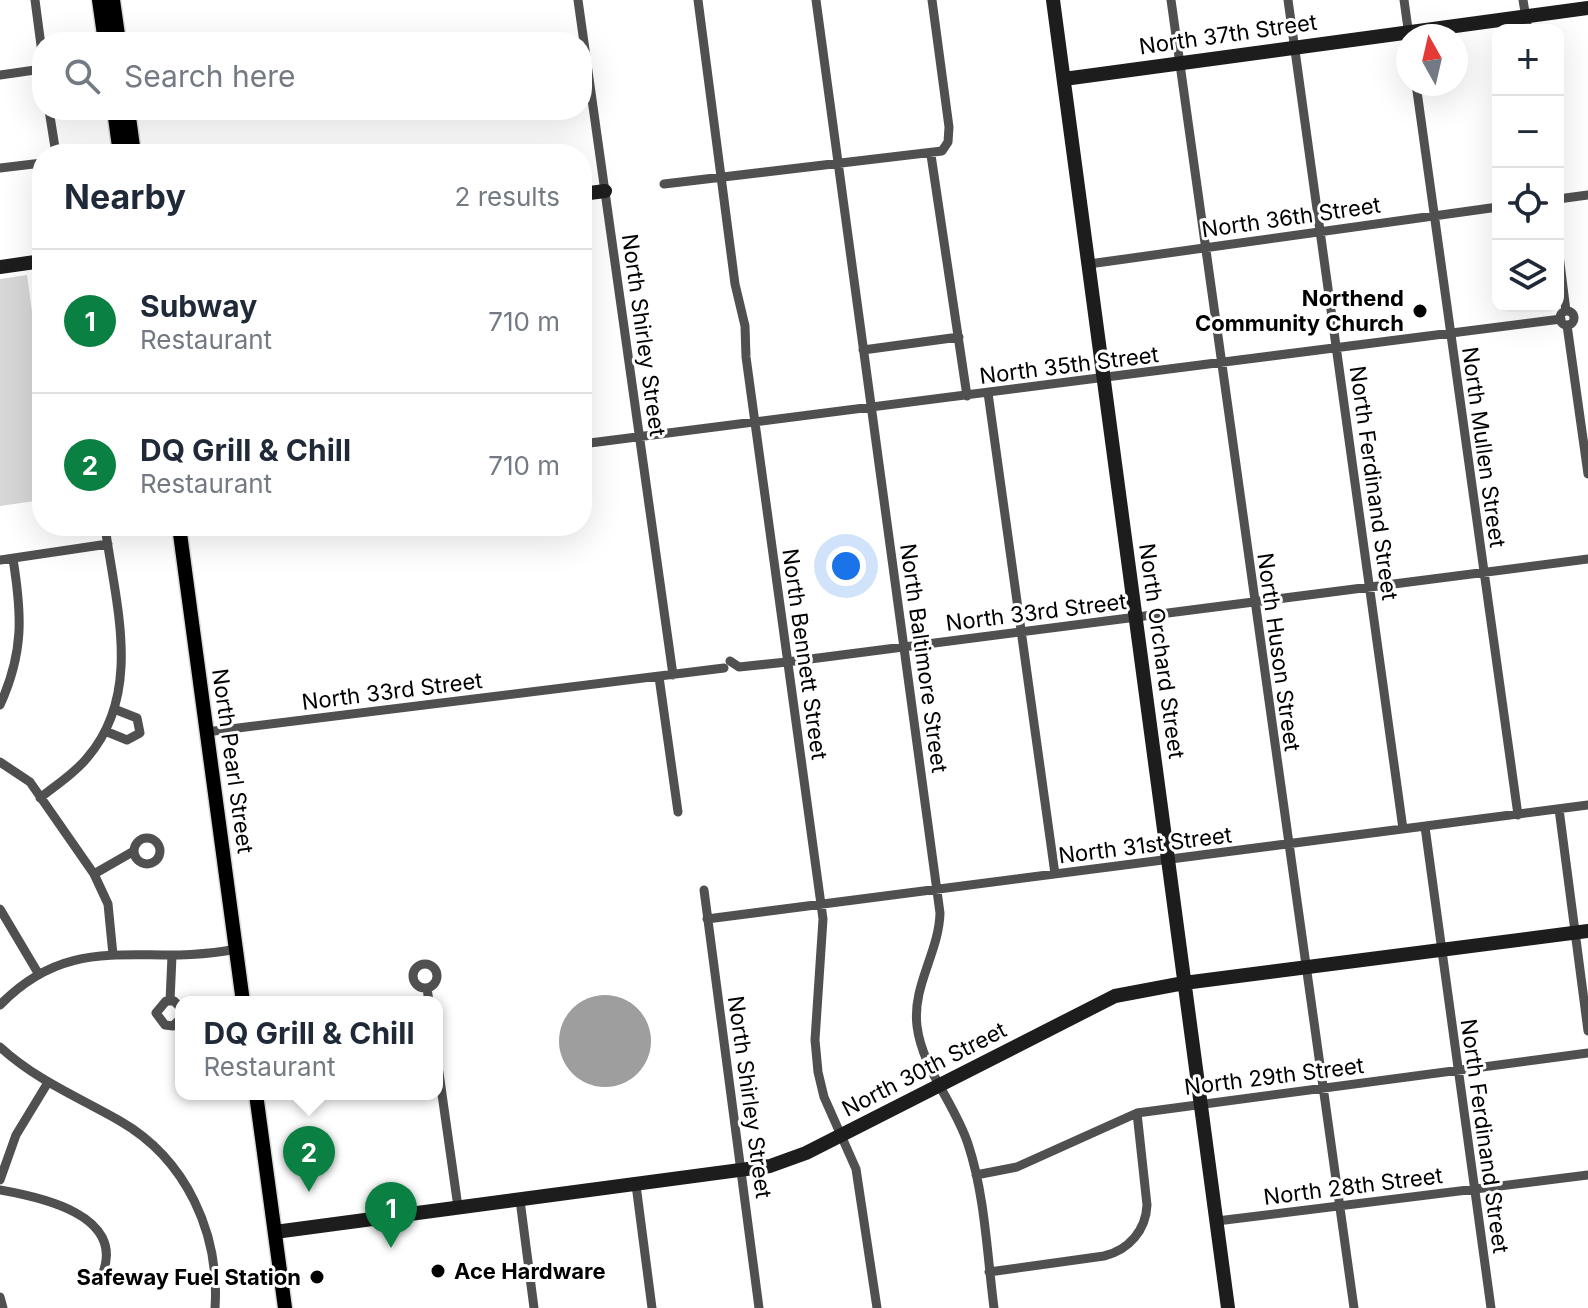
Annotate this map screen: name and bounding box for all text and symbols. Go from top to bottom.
street label: North 37th Street [1137,9,1319,59]
north arrow [1396,24,1468,96]
map controls [1492,24,1564,312]
button: + [1492,24,1564,96]
search box [32,32,592,120]
icon: search [60,54,104,98]
text: Search here [124,58,296,94]
button: − [1492,96,1564,168]
button: locate [1492,168,1564,240]
text: Nearby [64,176,186,217]
text: 2 results [455,181,560,212]
street label: North 36th Street [1200,192,1382,242]
street label: North Shirley Street [617,232,671,438]
button: layers [1492,240,1564,312]
place label: Northend Community Church [1195,285,1404,336]
text: Subway [140,288,257,324]
marker: Northend Community Church [1411,302,1429,320]
text: 1 [84,306,96,337]
text: 710 m [488,306,560,337]
text: Restaurant [140,324,272,355]
street label: North 35th Street [978,341,1160,389]
street label: North Mullen Street [1457,345,1511,549]
street label: North Ferdinand Street [1345,364,1403,602]
text: DQ Grill & Chill [140,432,351,468]
text: 2 [82,450,98,481]
text: 710 m [488,450,560,481]
text: Restaurant [140,468,272,499]
street label: North Baltimore Street [895,542,953,774]
street label: North Orchard Street [1134,542,1190,760]
your location [826,546,866,586]
street label: North Bennett Street [777,547,833,761]
street label: North Huson Street [1252,551,1306,753]
street label: North 33rd Street [944,588,1128,636]
street label: North Pearl Street [207,667,259,855]
street label: North 33rd Street [300,667,484,715]
street label: North 31st Street [1057,821,1233,869]
street label: North Shirley Street [723,994,777,1200]
popup [175,996,443,1100]
text: DQ Grill & Chill [203,1015,415,1051]
street label: North 30th Street [837,1016,1011,1122]
street label: North Ferdinand Street [1456,1017,1514,1255]
text: Restaurant [203,1051,336,1082]
street label: North 29th Street [1183,1052,1365,1100]
pin: 2 [283,1126,335,1192]
street label: North 28th Street [1262,1162,1444,1210]
pin: 1 [365,1182,417,1248]
place label: Ace Hardware [454,1258,606,1284]
marker: Ace Hardware [429,1262,447,1280]
place label: Safeway Fuel Station [77,1264,301,1290]
marker: Safeway Fuel Station [308,1268,326,1286]

